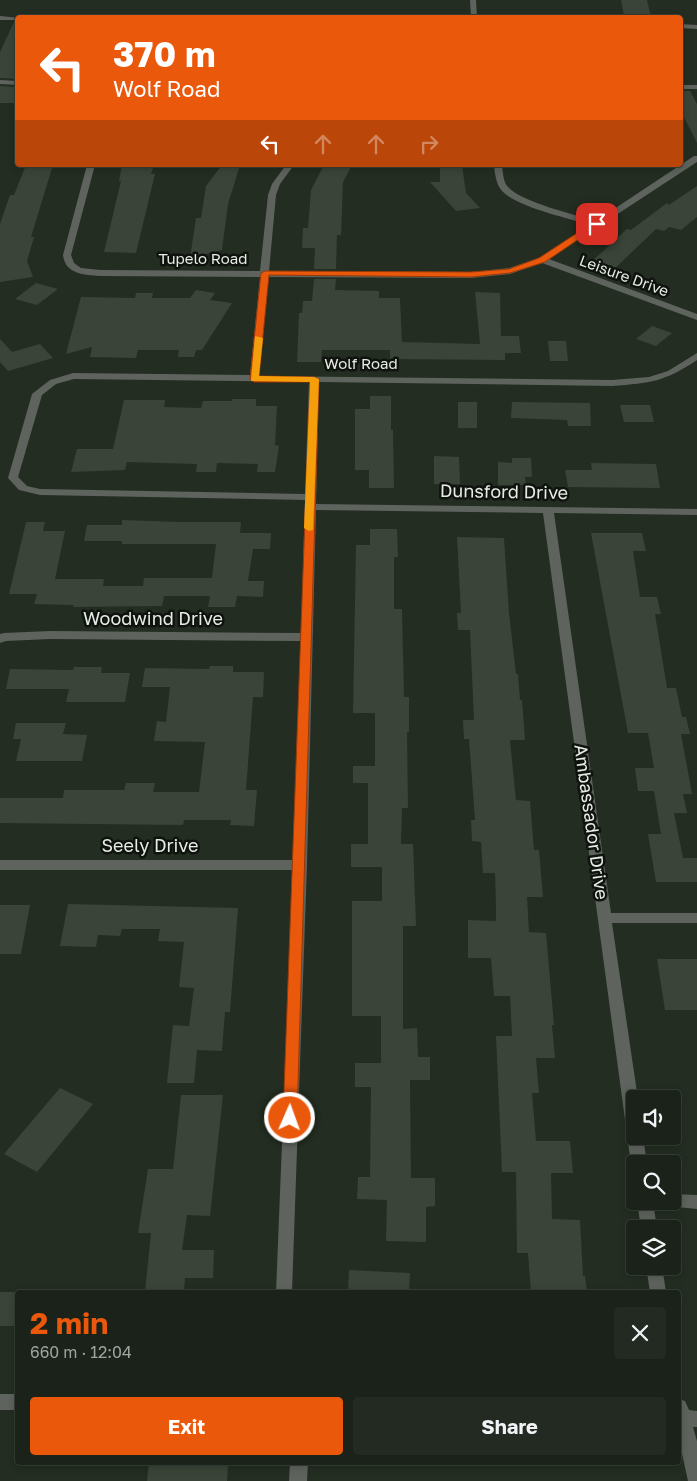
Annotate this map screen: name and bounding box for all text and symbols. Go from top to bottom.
text: 370 m [113,33,216,75]
icon: left [30,35,95,100]
text: Wolf Road [113,75,220,102]
icon: left [256,130,284,158]
icon: ahead [309,130,337,158]
icon: ahead [362,130,390,158]
icon: right [415,130,443,158]
pin [576,203,618,245]
icon: arrive [583,210,611,238]
street label: Tupelo Road [158,249,248,267]
street label: Leisure Drive [577,251,672,300]
street label: Wolf Road [324,354,398,372]
street label: Dunsford Drive [440,479,568,503]
street label: Woodwind Drive [83,607,223,629]
street label: Ambassador Drive [570,743,614,901]
street label: Seely Drive [102,834,198,856]
map controls [626,1090,681,1275]
button: sound [626,1090,681,1145]
position arrow [263,1091,315,1143]
button: search [626,1155,681,1210]
button: layers [626,1220,681,1275]
text: 2 min [30,1305,108,1341]
button: close [614,1307,666,1359]
text: 660 m · 12:04 [30,1342,132,1362]
button: Exit [30,1397,343,1455]
button: Share [353,1397,666,1455]

